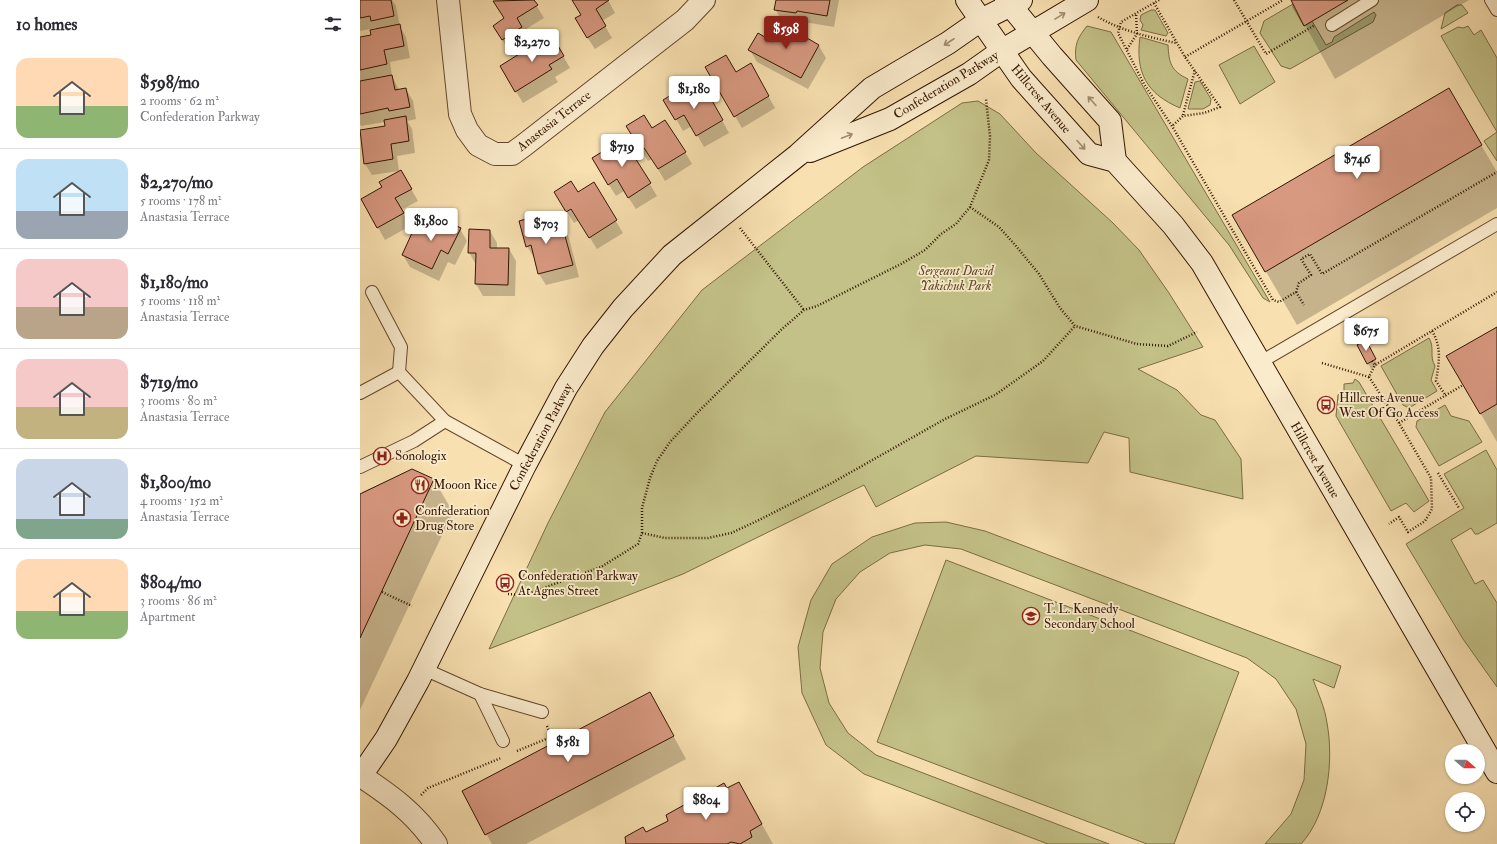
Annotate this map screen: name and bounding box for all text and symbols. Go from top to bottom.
one-way arrow [1054,12,1066,20]
icon: filters [322,13,344,35]
text: 10 homes [16,14,77,35]
pin: $598 [762,16,810,50]
text: $598 [773,21,799,37]
pin: $2,270 [499,29,565,63]
text: $2,270 [514,34,550,50]
one-way arrow [944,38,955,46]
street label: Confederation Parkway [891,47,1002,124]
street label: Hillcrest Avenue [1007,61,1075,137]
text: $598/mo [140,72,200,93]
icon: home [48,74,96,122]
pin: $1,180 [661,76,727,110]
text: $1,180 [678,81,710,97]
street label: Anastasia Terrace [513,87,595,155]
text: 2 rooms · 62 m² [140,93,219,109]
one-way arrow [1088,96,1097,106]
text: Confederation Parkway [140,109,260,125]
one-way arrow [841,132,853,140]
pin: $719 [598,134,646,168]
text: $719 [610,139,634,155]
one-way arrow [1076,140,1086,150]
pin: $746 [1333,146,1381,180]
text: $746 [1344,151,1370,167]
text: $2,270/mo [140,172,213,193]
icon: home [48,175,96,223]
text: 5 rooms · 178 m² [140,193,222,209]
pin: $1,800 [398,208,464,242]
text: Anastasia Terrace [140,209,229,225]
pin: $703 [522,211,570,245]
text: $1,800 [414,213,448,229]
text: $703 [534,216,558,232]
park label: Sergeant David Yakichuk Park [918,263,995,294]
text: $1,180/mo [140,272,208,293]
icon: home [48,275,96,323]
text: 5 rooms · 118 m² [140,293,220,309]
text: Anastasia Terrace [140,309,229,325]
pin: $675 [1342,318,1390,352]
text: $675 [1353,323,1379,339]
text: $719/mo [140,372,198,393]
icon: home [48,375,96,423]
street label: Confederation Parkway [506,380,577,494]
place label: Hillcrest Avenue West Of Go Access [1338,390,1439,421]
text: 3 rooms · 80 m² [140,393,217,409]
bus stop icon: Hillcrest Avenue West Of Go Access [1316,395,1336,415]
text: Anastasia Terrace [140,409,229,425]
street label: Hillcrest Avenue [1287,419,1344,501]
hospital icon: Sonologix [372,446,392,466]
place label: Sonologix [395,448,447,464]
text: $1,800/mo [140,472,211,493]
icon: home [48,475,96,523]
restaurant icon: Mooon Rice [410,475,430,495]
place label: Mooon Rice [433,477,497,493]
text: 4 rooms · 152 m² [140,493,223,509]
place label: Confederation Drug Store [415,503,490,534]
pharmacy icon: Confederation Drug Store [392,508,412,528]
text: Anastasia Terrace [140,509,229,525]
place label: Confederation Parkway At Agnes Street [517,568,638,599]
text: $804/mo [140,572,202,593]
bus stop icon: Confederation Parkway At Agnes Street [495,573,515,593]
icon: home [48,575,96,623]
text: 3 rooms · 86 m² [140,593,217,609]
place label: T. L. Kennedy Secondary School [1044,601,1136,633]
school or university icon: T. L. Kennedy Secondary School [1021,606,1041,626]
text: Apartment [140,609,196,625]
pin: $581 [544,729,592,763]
text: $581 [556,734,580,750]
north arrow [1445,744,1485,784]
map controls [1445,744,1485,832]
pin: $804 [682,787,730,821]
text: $804 [692,792,720,808]
button: locate [1445,792,1485,832]

